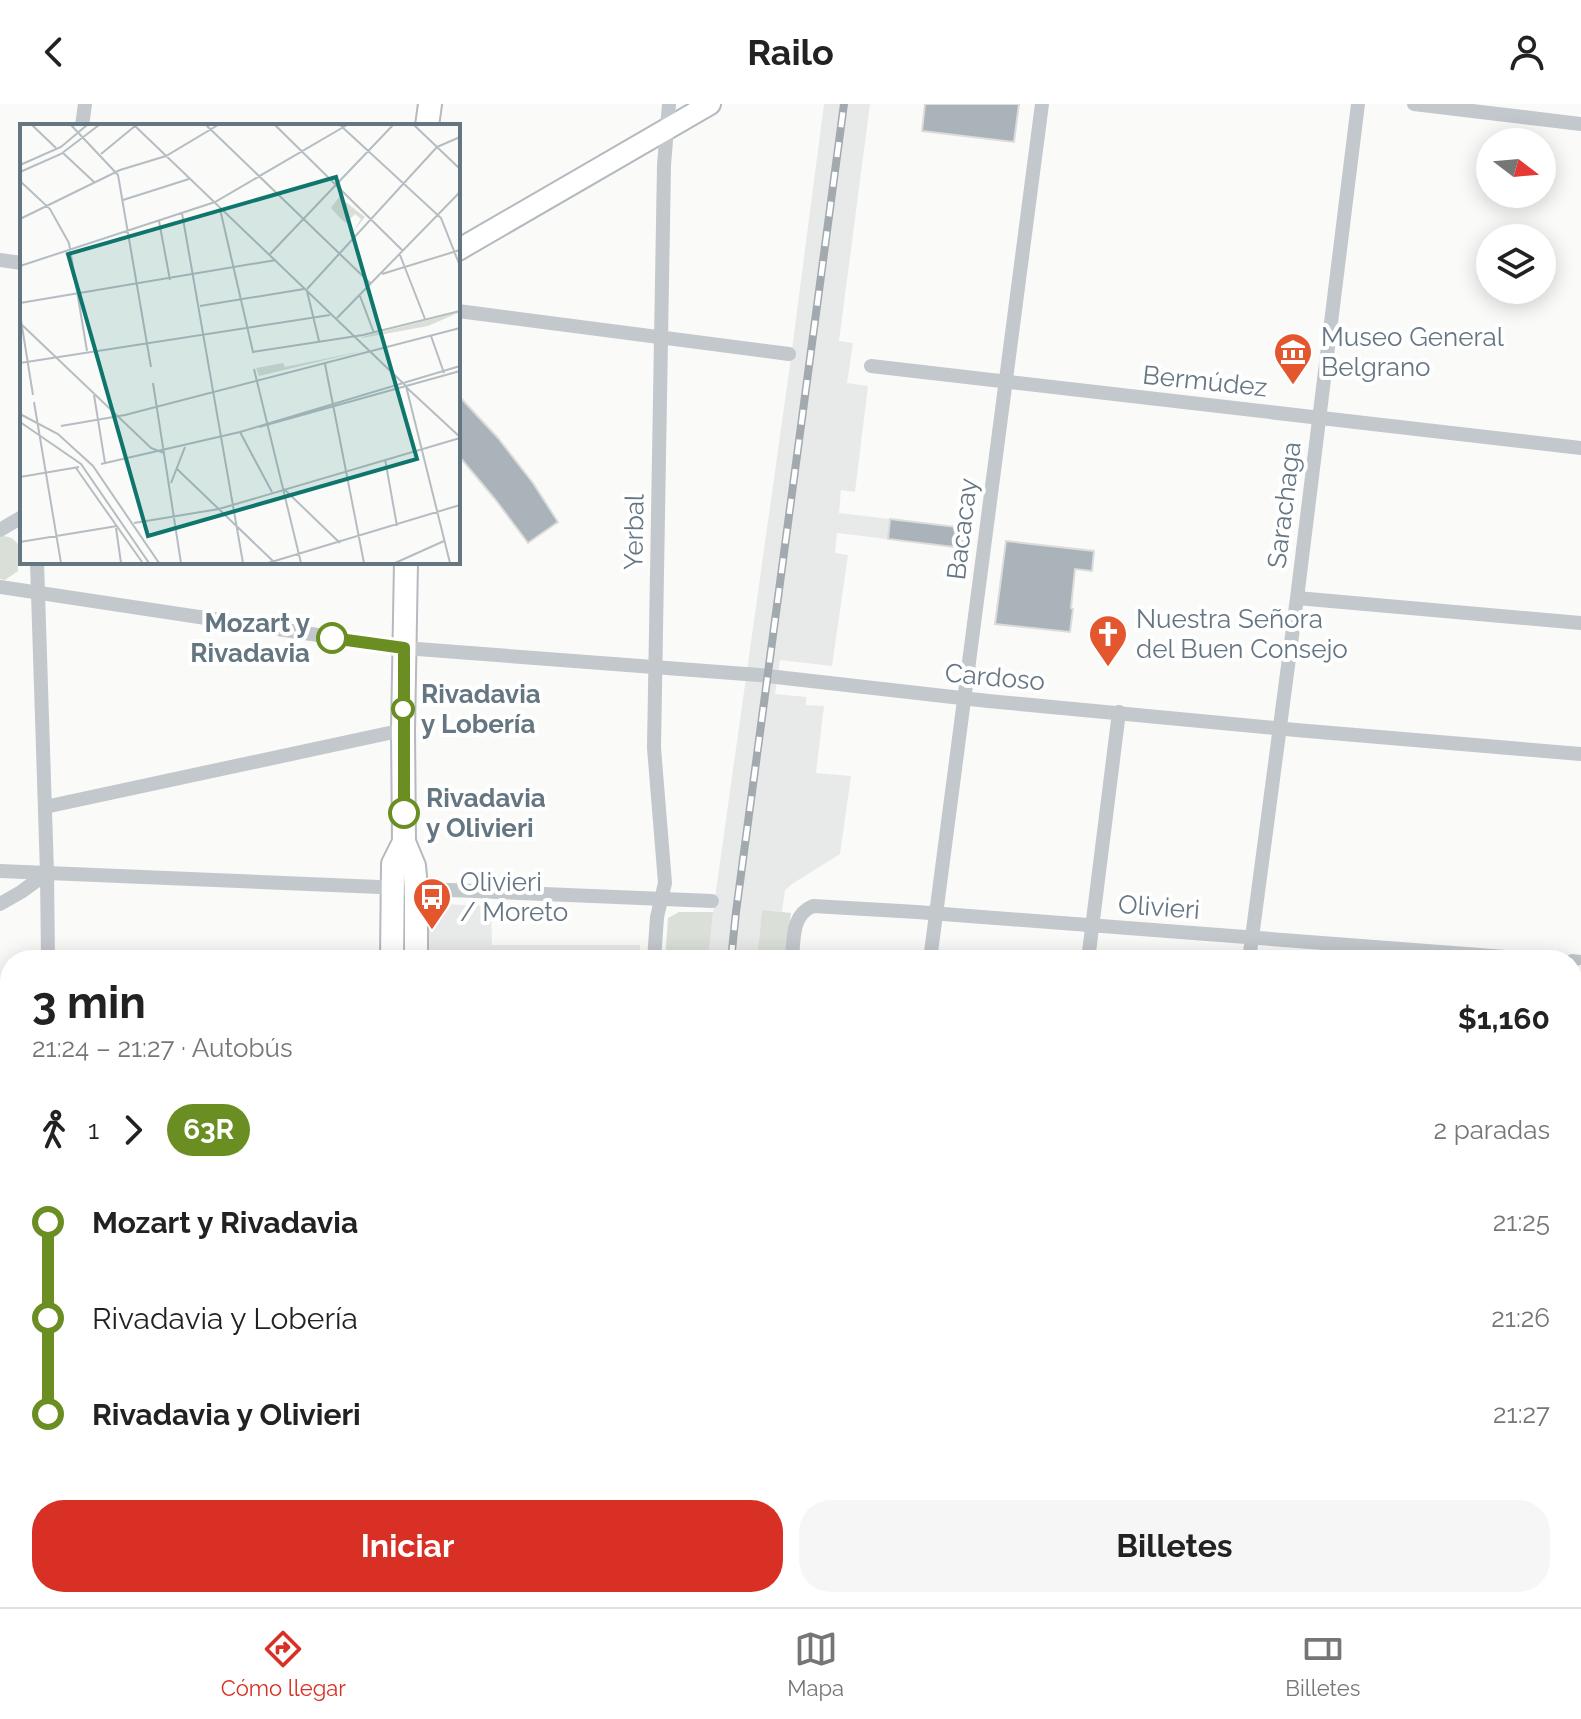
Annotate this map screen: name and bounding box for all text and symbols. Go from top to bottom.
icon: back [32,30,76,74]
icon: person [1505,30,1549,74]
text: Railo [747,31,834,73]
inset map [20,124,460,564]
north arrow [1476,128,1556,208]
map controls [1476,128,1556,304]
button: layers [1476,224,1556,304]
place label: Museo General Belgrano [1321,322,1505,382]
museum icon: Museo General Belgrano [1272,331,1314,386]
street label: Bermúdez [1141,360,1269,402]
street label: Sarachaga [1261,440,1307,570]
street label: Bacacay [941,477,983,581]
street label: Yerbal [618,493,650,570]
place label: Nuestra Señora del Buen Consejo [1136,604,1348,664]
place label: Mozart y Rivadavia [190,608,310,668]
church icon: Nuestra Señora del Buen Consejo [1087,613,1129,668]
marker: Mozart y Rivadavia [317,623,347,653]
street label: Cardoso [944,658,1046,696]
place label: Rivadavia y Lobería [421,679,541,739]
marker: Rivadavia y Lobería [392,698,414,720]
place label: Rivadavia y Olivieri [426,783,546,843]
marker: Rivadavia y Olivieri [389,798,419,828]
place label: Olivieri / Moreto [460,867,568,927]
bus stop icon: Olivieri / Moreto [411,876,453,931]
street label: Olivieri [1117,889,1201,925]
text: 3 min [32,977,146,1028]
text: $1,160 [1458,1001,1550,1036]
text: 21:24 – 21:27 · Autobús [32,1033,293,1063]
icon: walk [32,1108,76,1152]
icon: forward [111,1108,155,1152]
text: 63R [183,1113,234,1146]
text: 1 [88,1115,99,1145]
text: 2 paradas [1433,1115,1550,1145]
text: Mozart y Rivadavia [92,1205,358,1240]
text: 21:25 [1493,1207,1550,1237]
text: Rivadavia y Lobería [92,1301,358,1336]
text: 21:26 [1491,1303,1550,1333]
text: Rivadavia y Olivieri [92,1397,361,1432]
text: 21:27 [1493,1399,1550,1429]
button: Iniciar [32,1500,783,1592]
button: Billetes [799,1500,1550,1592]
tab: Cómo llegar [221,1627,346,1701]
tab: Mapa [787,1627,844,1701]
tab: Billetes [1285,1627,1360,1701]

